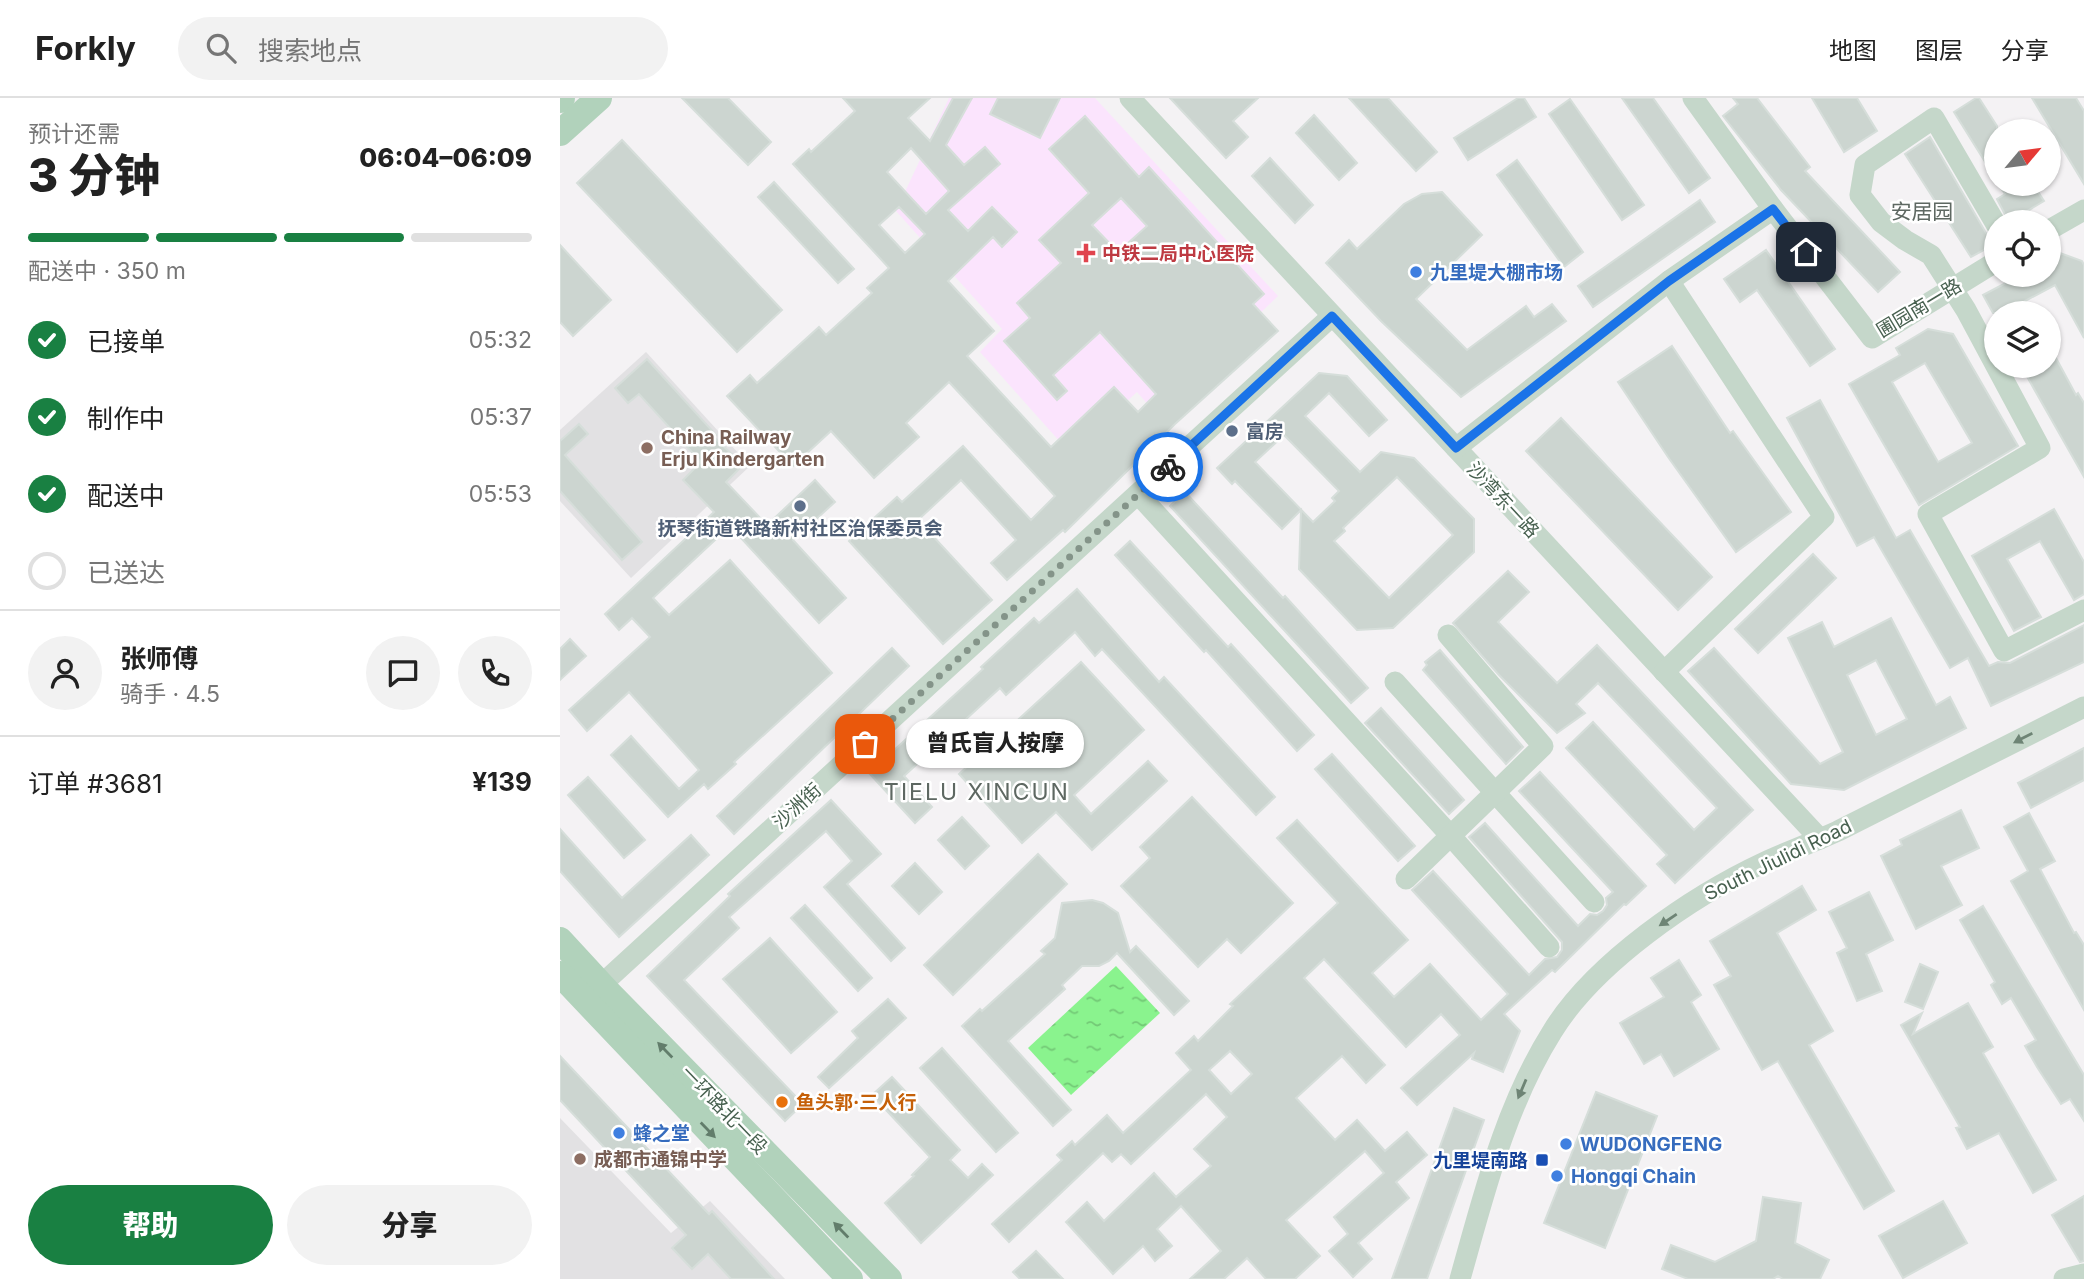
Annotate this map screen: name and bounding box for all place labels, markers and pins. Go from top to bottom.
pin [1776,222,1836,282]
place label: 中铁二局中心医院 [1102,242,1254,265]
marker: 中铁二局中心医院 [1076,243,1096,263]
place label: 九里堤大棚市场 [1430,261,1563,284]
marker: 九里堤大棚市场 [1408,264,1424,280]
place label: 富房 [1246,420,1284,443]
marker: 富房 [1224,423,1240,439]
place label: China Railway Erju Kindergarten [661,426,824,471]
marker: China Railway Erju Kindergarten [639,440,655,456]
marker: 抚琴街道铁路新村社区治保委员会 [792,498,808,514]
place label: 抚琴街道铁路新村社区治保委员会 [657,517,943,540]
pin [835,714,895,774]
callout: 曾氏盲人按摩 [907,720,1086,768]
place label: 鱼头郭·三人行 [796,1091,916,1114]
marker: 鱼头郭·三人行 [774,1094,790,1110]
place label: 蜂之堂 [633,1122,690,1145]
marker: 蜂之堂 [611,1125,627,1141]
place label: WUDONGFENG [1580,1133,1722,1156]
marker: WUDONGFENG [1558,1136,1574,1152]
place label: 成都市通锦中学 [594,1148,727,1171]
place label: 九里堤南路 [1433,1149,1528,1172]
marker: 成都市通锦中学 [572,1151,588,1167]
marker: 九里堤南路 [1534,1152,1550,1168]
place label: Hongqi Chain [1571,1165,1696,1188]
marker: Hongqi Chain [1549,1168,1565,1184]

